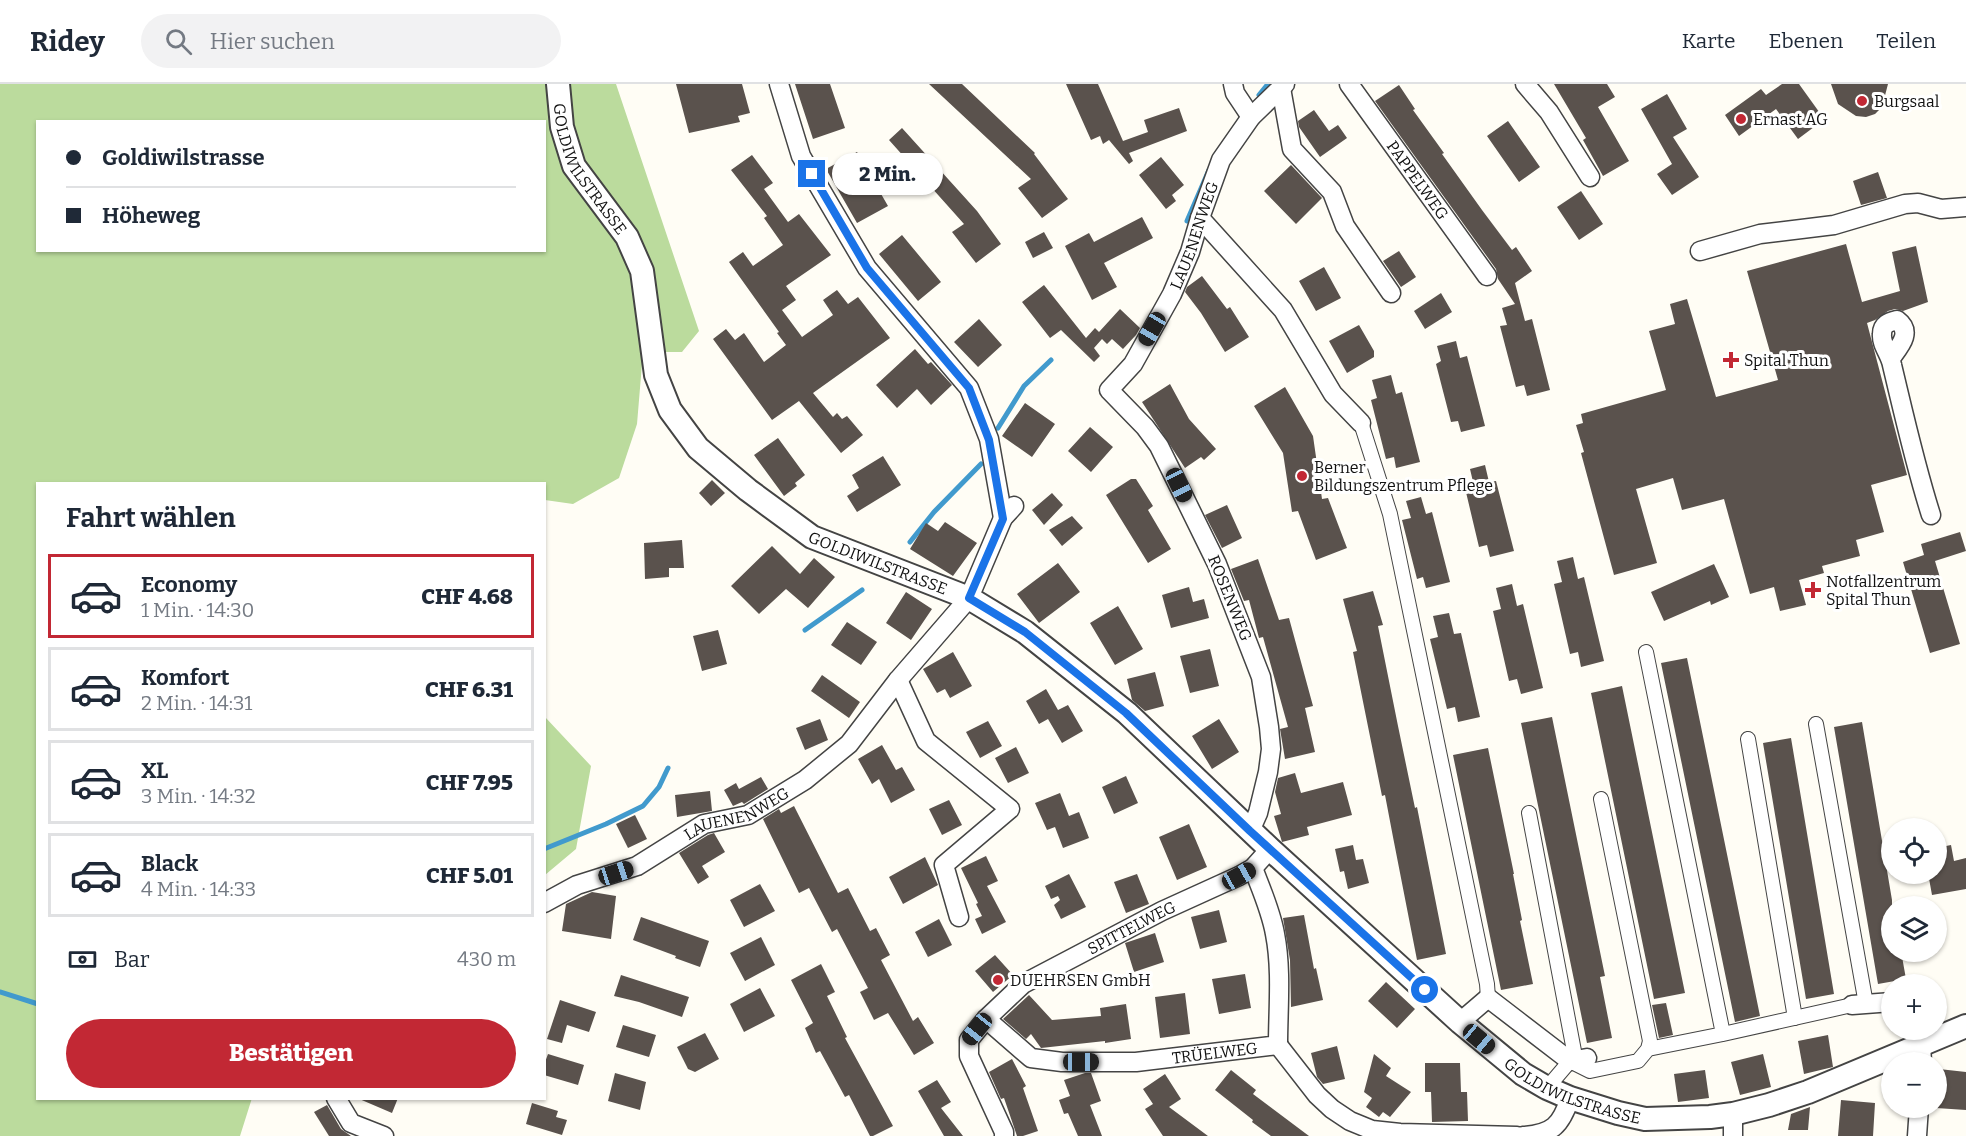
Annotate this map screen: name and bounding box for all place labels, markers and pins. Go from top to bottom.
place label: Burgsaal [1874,92,1940,111]
marker: Burgsaal [1855,94,1869,108]
place label: Ernast AG [1753,110,1828,129]
marker: Ernast AG [1734,112,1748,126]
marker: Spital Thun [1722,351,1740,369]
place label: Spital Thun [1744,351,1829,370]
place label: Berner Bildungszentrum Pflege [1314,458,1493,495]
marker: Berner Bildungszentrum Pflege [1295,469,1309,483]
place label: Notfallzentrum Spital Thun [1826,572,1941,609]
marker: Notfallzentrum Spital Thun [1804,581,1822,599]
place label: DUEHRSEN GmbH [1010,971,1151,990]
marker: DUEHRSEN GmbH [991,973,1005,987]

